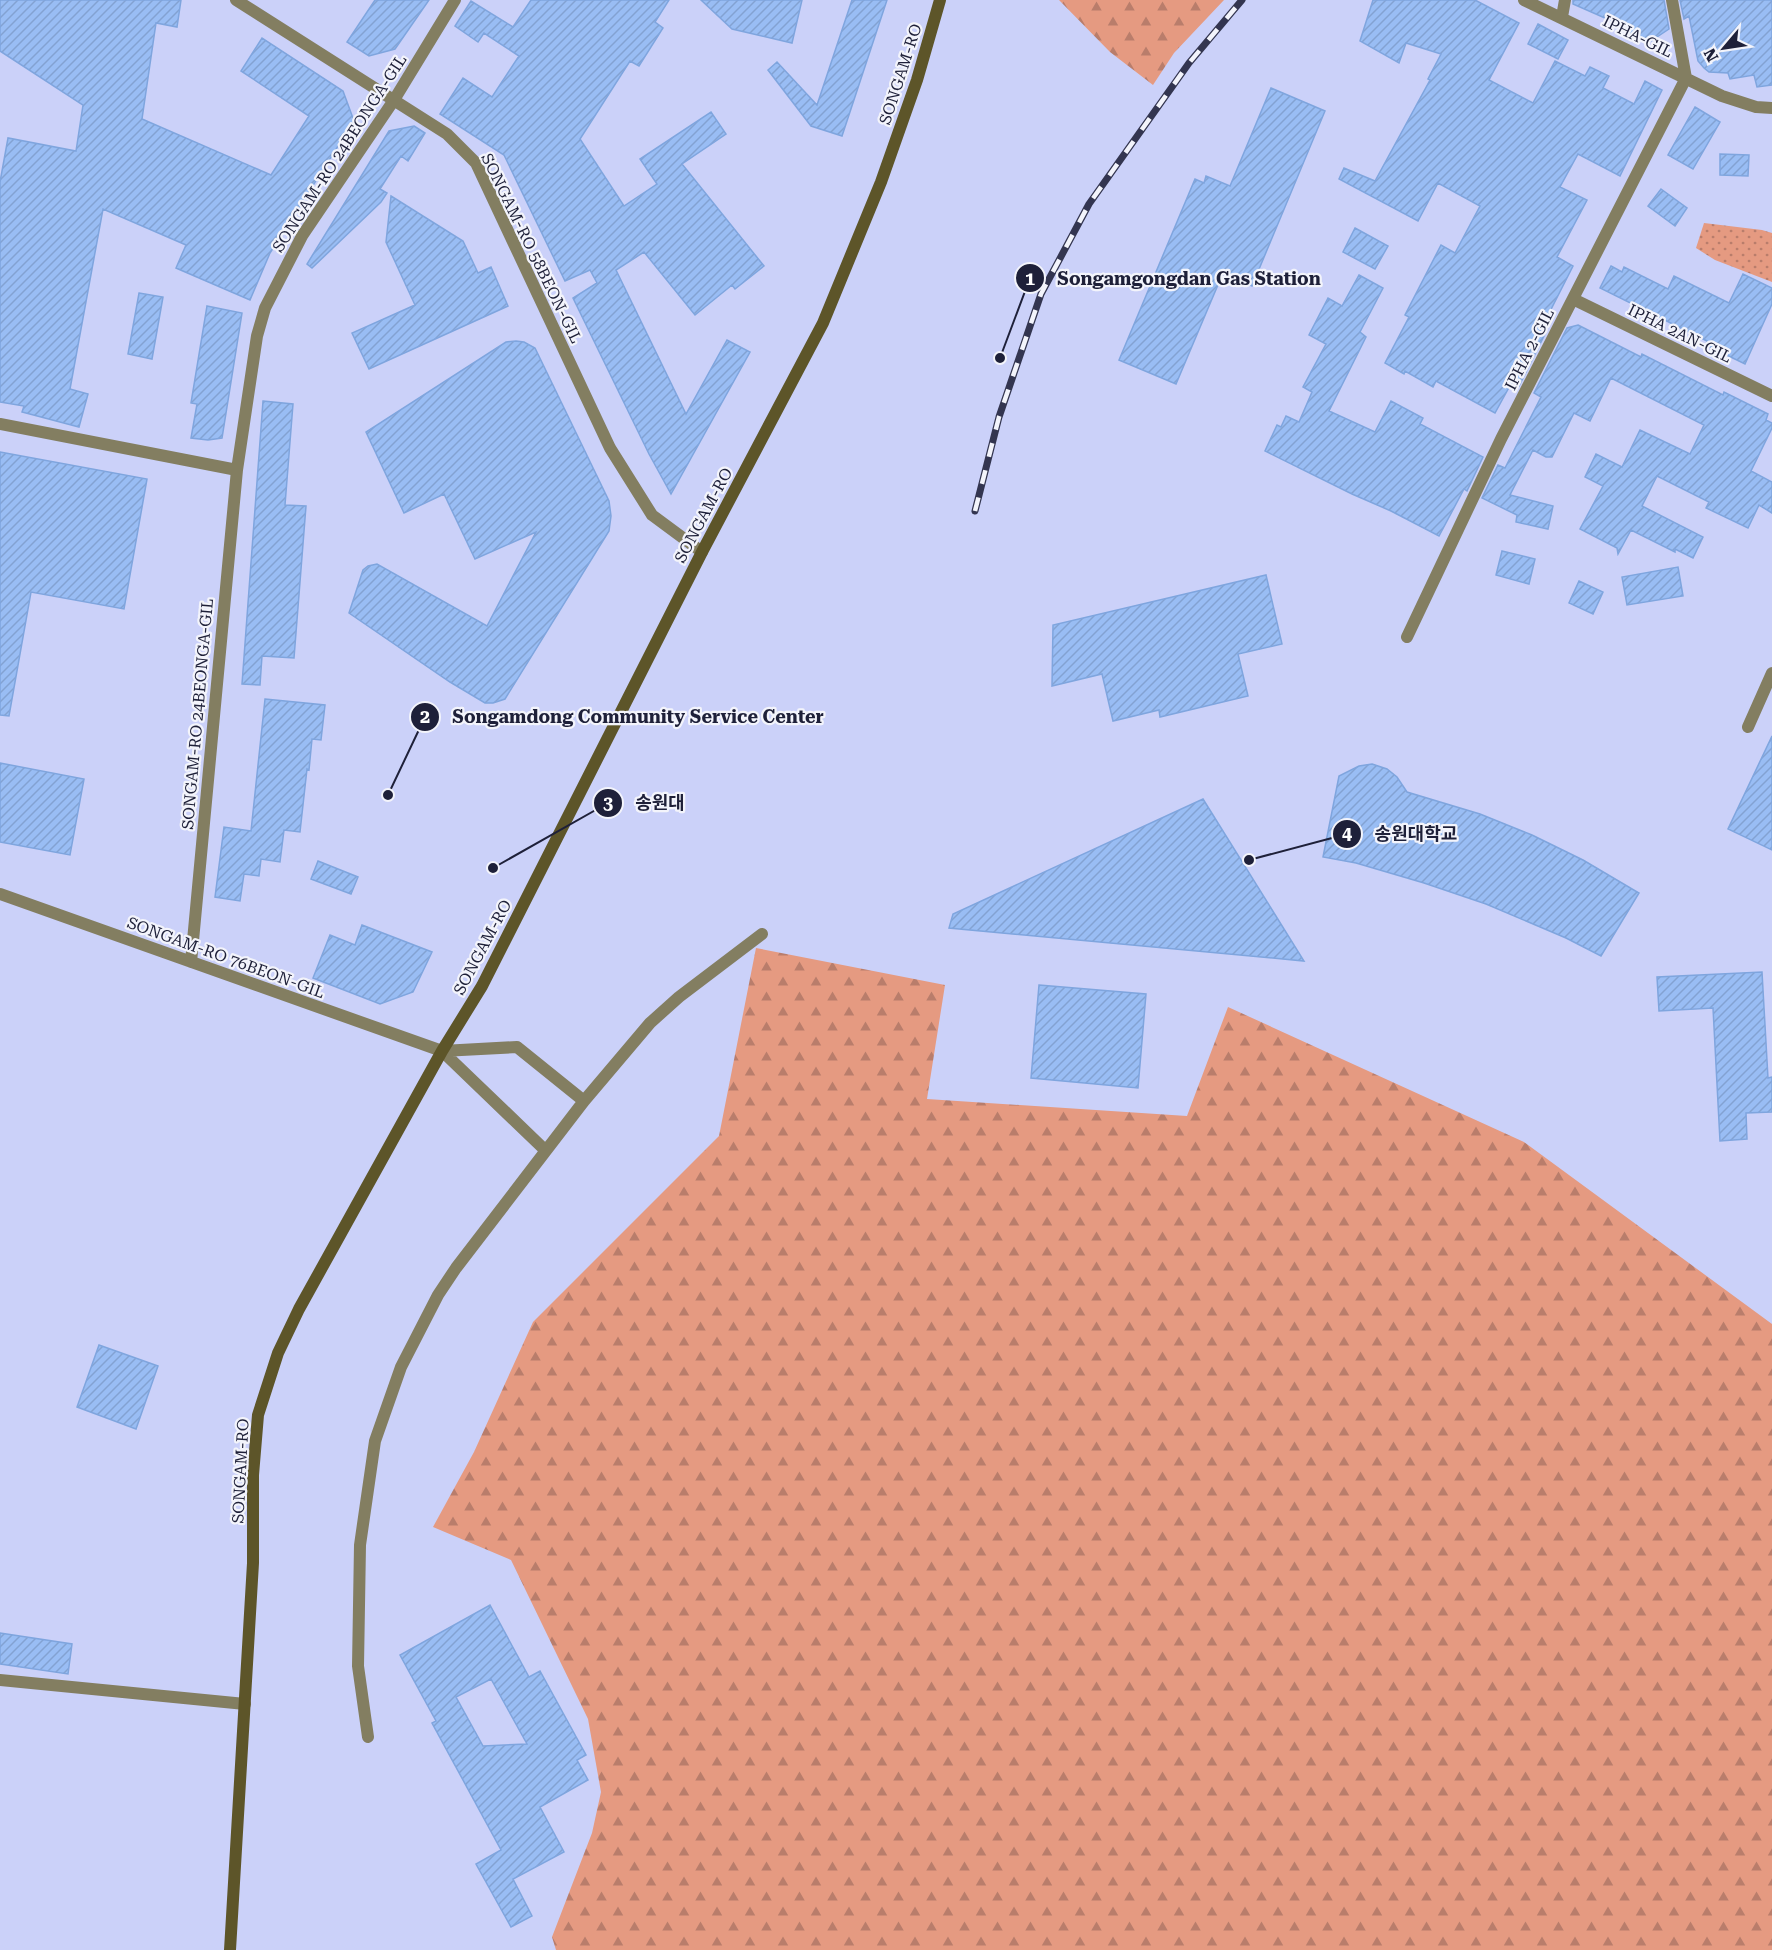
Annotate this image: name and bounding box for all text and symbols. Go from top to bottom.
street label: IPHA-GIL [1600,11,1676,62]
north arrow [1694,18,1754,78]
street label: SONGAM-RO [875,21,926,127]
text: N [1700,45,1723,65]
street label: SONGAM-RO 24BEONGA-GIL [268,51,411,256]
street label: SONGAM-RO 58BEON-GIL [477,150,586,346]
callout: Songamgongdan Gas Station [1015,260,1332,296]
text: 1 [1025,268,1035,289]
text: Songamgongdan Gas Station [1057,268,1321,289]
street label: IPHA 2AN-GIL [1625,300,1735,367]
street label: IPHA 2-GIL [1501,305,1558,393]
street label: SONGAM-RO [670,464,736,566]
street label: SONGAM-RO 24BEONGA-GIL [178,598,217,830]
callout: Songamdong Community Service Center [410,699,836,735]
text: 2 [420,706,430,727]
text: Songamdong Community Service Center [452,706,824,727]
callout: 송원대 [593,785,697,821]
text: 3 [603,792,613,813]
text: 송원대 [635,792,685,813]
callout: 송원대학교 [1332,816,1469,852]
text: 4 [1342,823,1352,844]
text: 송원대학교 [1375,823,1457,844]
street label: SONGAM-RO [449,896,515,998]
street label: SONGAM-RO 76BEON-GIL [125,913,327,1002]
street label: SONGAM-RO [228,1418,253,1524]

